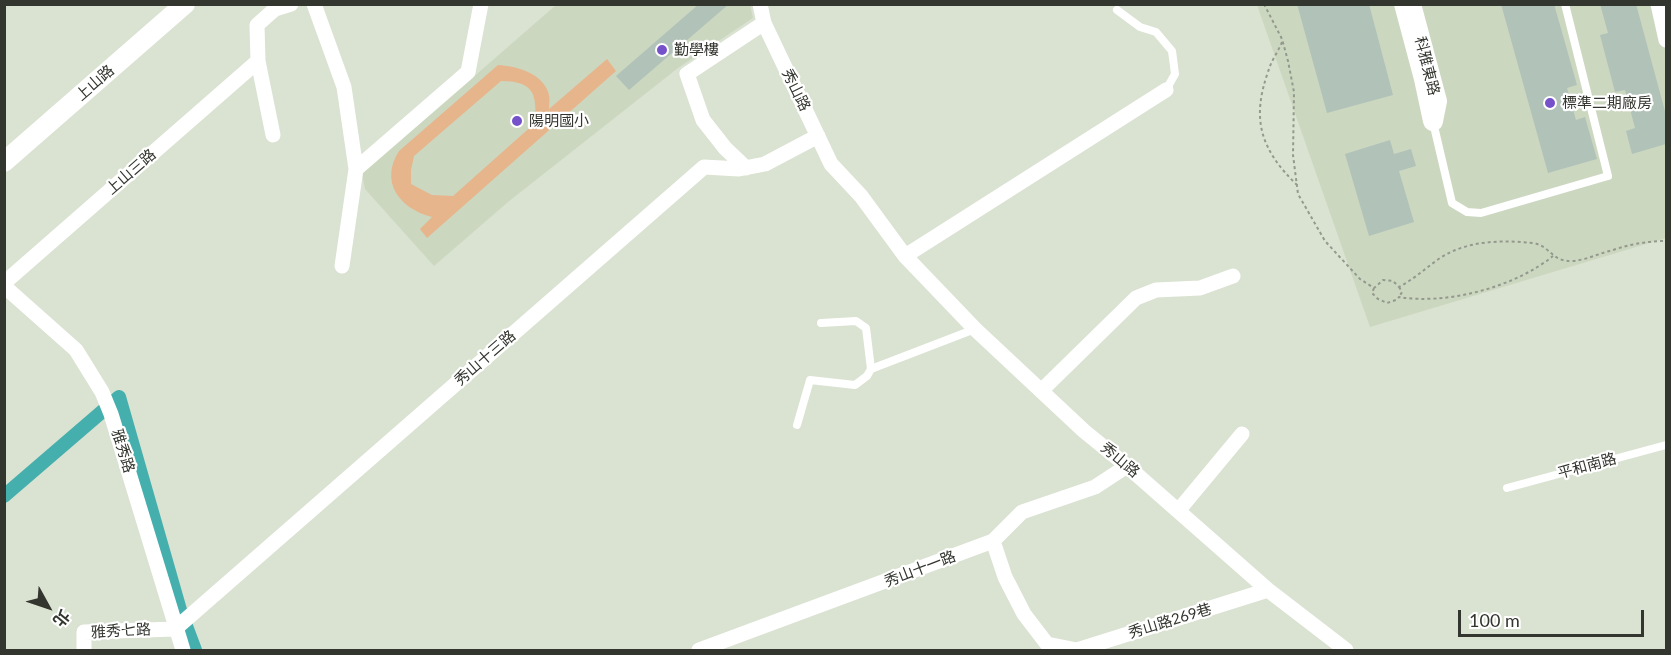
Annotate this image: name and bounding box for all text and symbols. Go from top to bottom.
street label: 科雅東路 [1411,35,1443,97]
place label: 勤學樓 [674,41,719,59]
marker: 勤學樓 [655,43,669,57]
street label: 上山路 [72,61,118,105]
street label: 秀山路 [778,66,814,114]
place label: 標準二期廠房 [1562,94,1652,112]
marker: 標準二期廠房 [1543,96,1557,110]
place label: 陽明國小 [529,112,589,130]
marker: 陽明國小 [510,114,524,128]
street label: 上山三路 [102,146,160,198]
street label: 秀山十三路 [451,327,519,389]
street label: 雅秀路 [108,427,138,475]
street label: 秀山路 [1097,439,1143,481]
street label: 平和南路 [1556,450,1618,482]
street label: 秀山十一路 [882,547,958,591]
north arrow [18,577,78,637]
scale bar [1461,598,1647,636]
street label: 秀山路269巷 [1126,600,1214,642]
text: 北 [50,607,75,631]
text: 100 m [1469,609,1520,631]
street label: 雅秀七路 [91,620,151,642]

